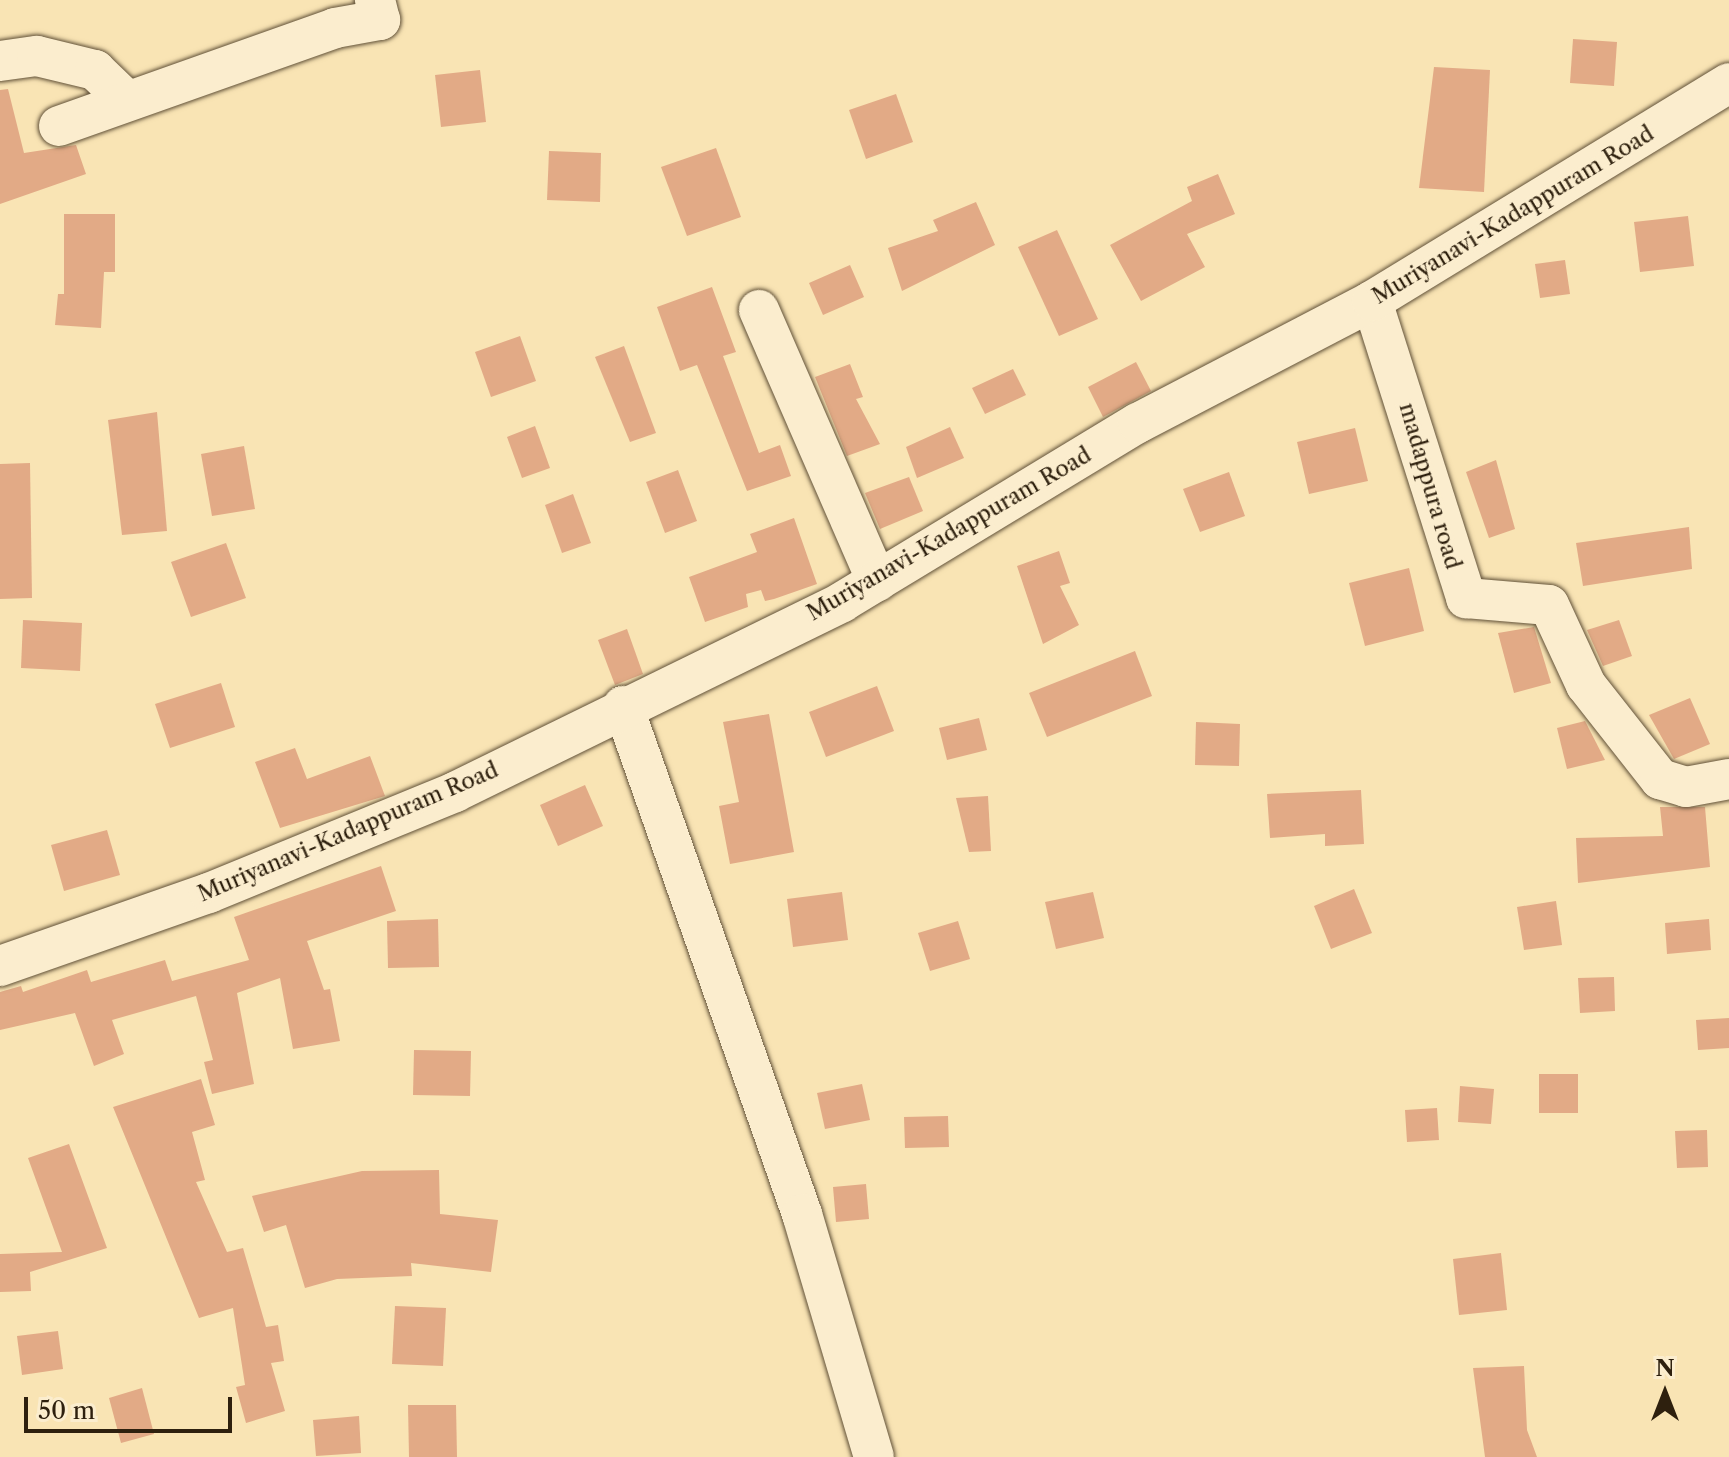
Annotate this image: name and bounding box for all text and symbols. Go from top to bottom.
street label: Muriyanavi-Kadappuram Road [1368,120,1658,310]
street label: madappura road [1394,400,1466,572]
street label: Muriyanavi-Kadappuram Road [802,442,1096,626]
street label: Muriyanavi-Kadappuram Road [194,757,502,907]
north arrow [1625,1353,1705,1433]
text: N [1655,1355,1675,1382]
scale bar [28,1381,236,1431]
text: 50 m [38,1396,95,1425]

